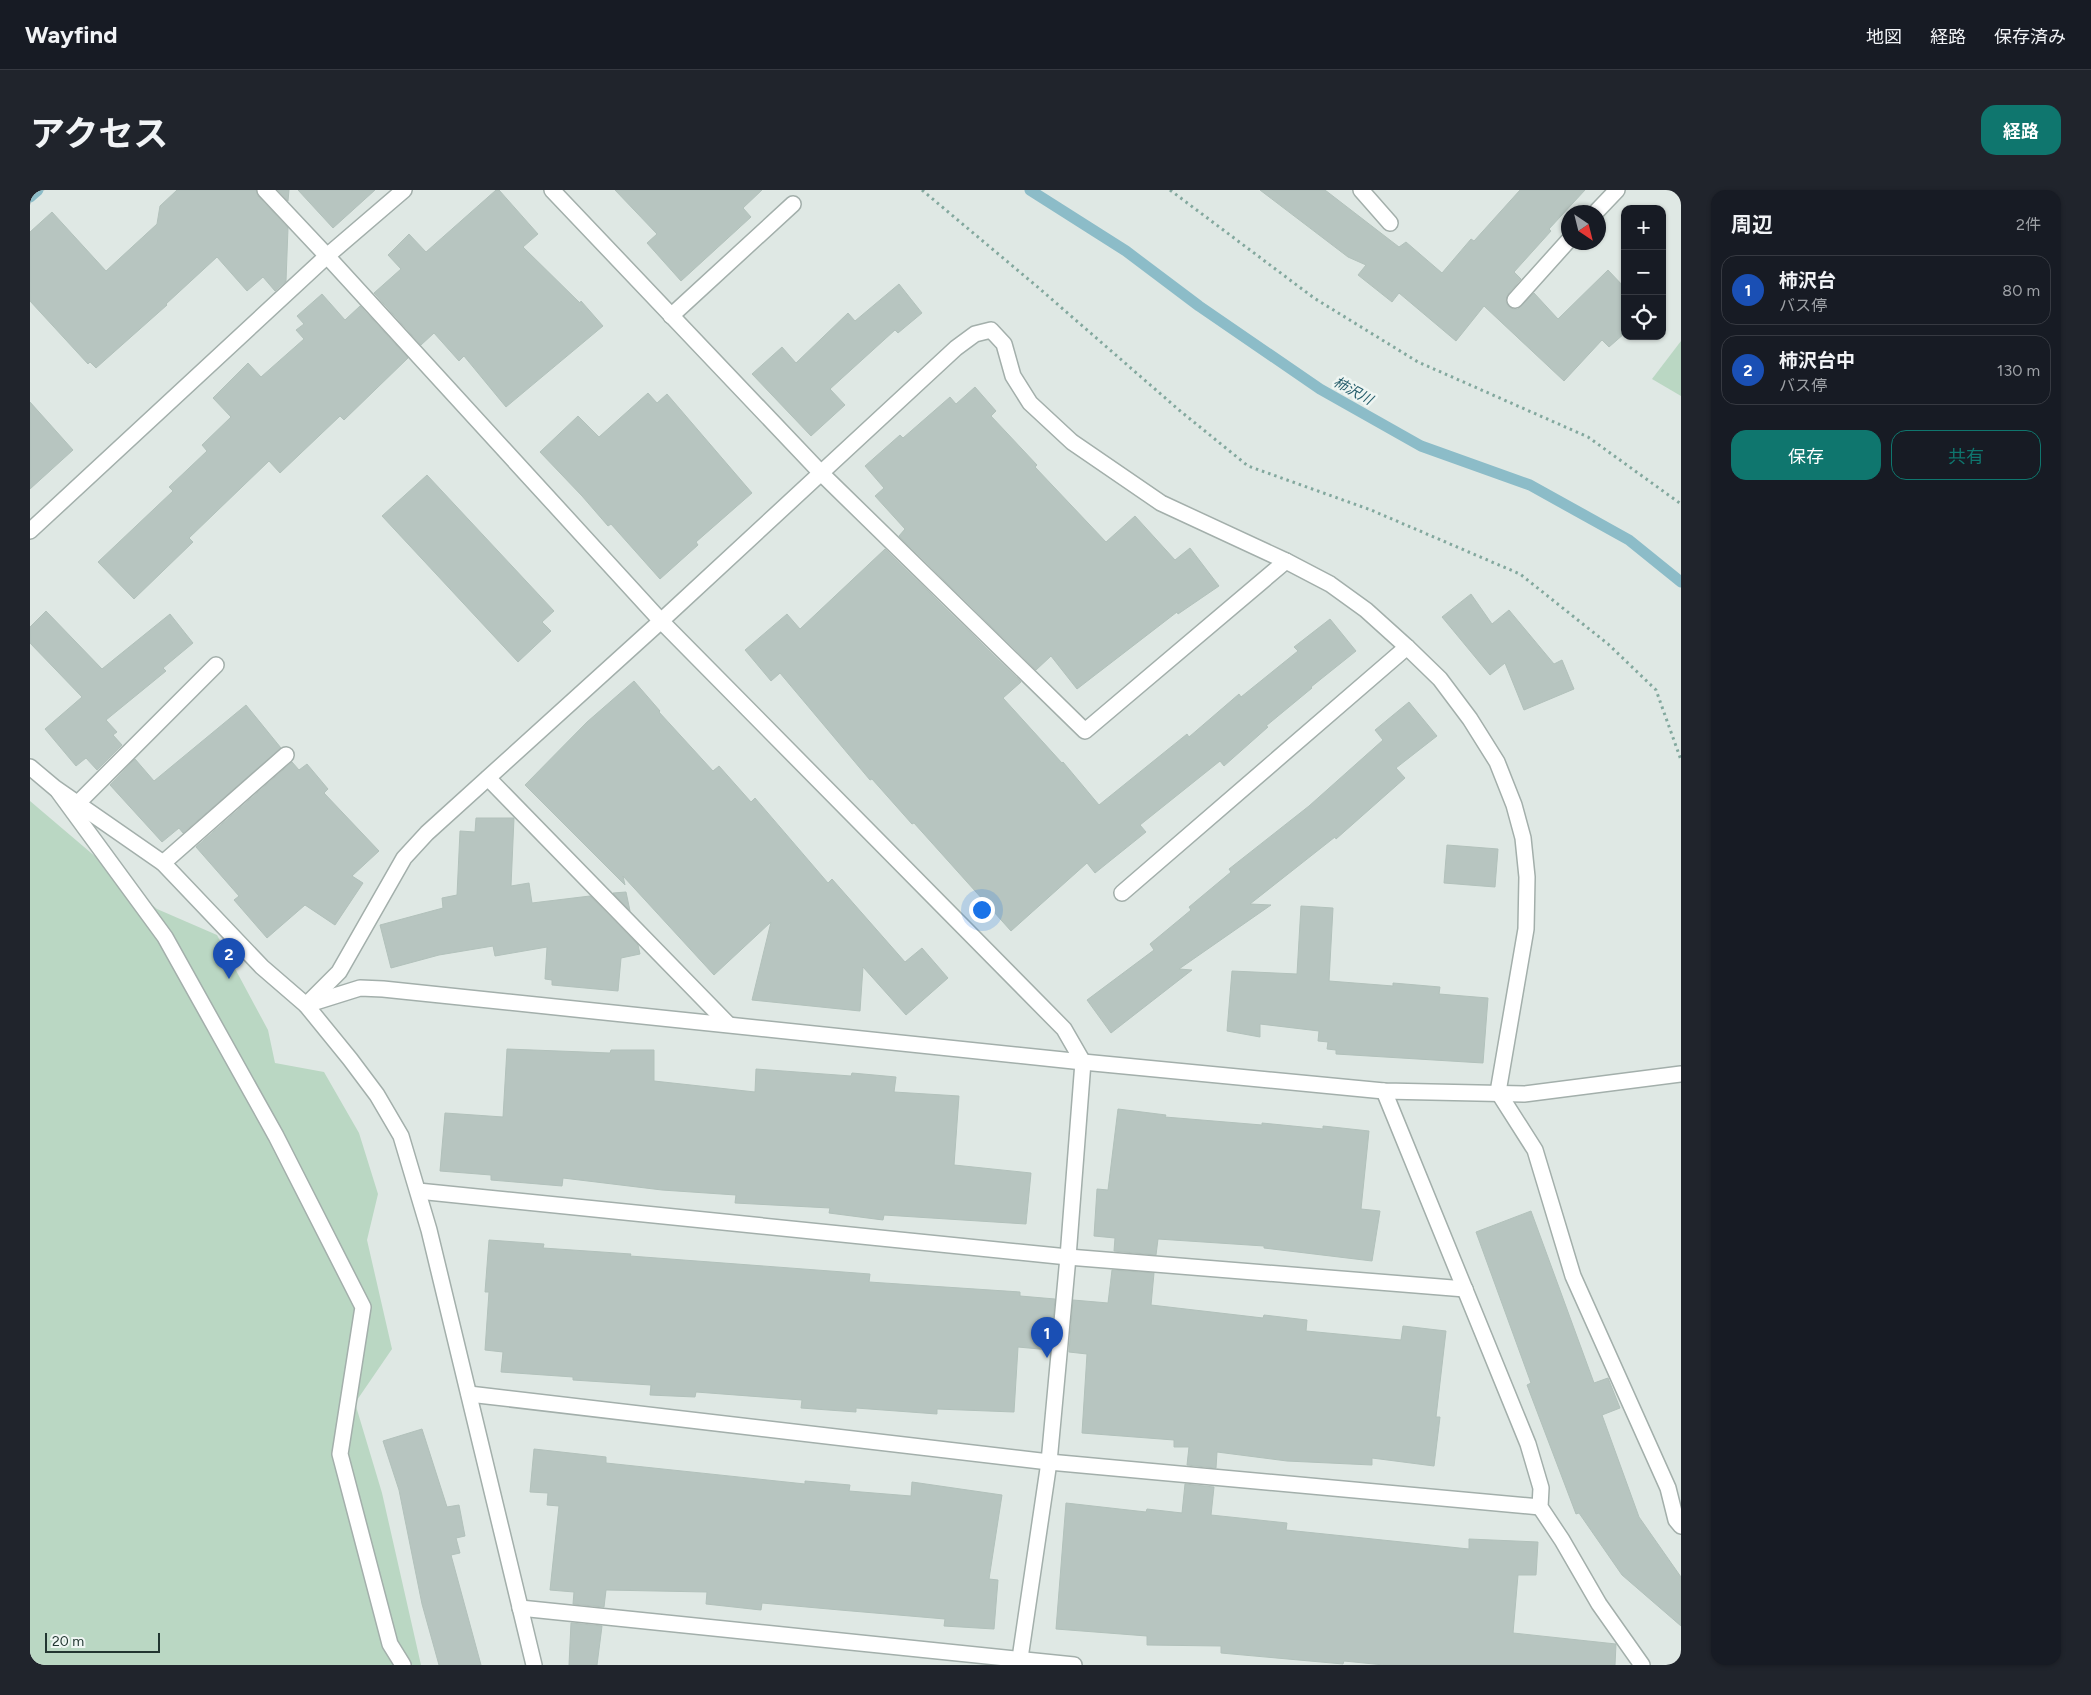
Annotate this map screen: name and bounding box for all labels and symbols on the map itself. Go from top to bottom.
north arrow [1561,205,1606,250]
water label: 柿沢川 [1331,373,1377,410]
your location [969,897,995,923]
pin: 2 [213,938,245,979]
pin: 1 [1031,1317,1063,1358]
scale bar [45,1630,160,1653]

